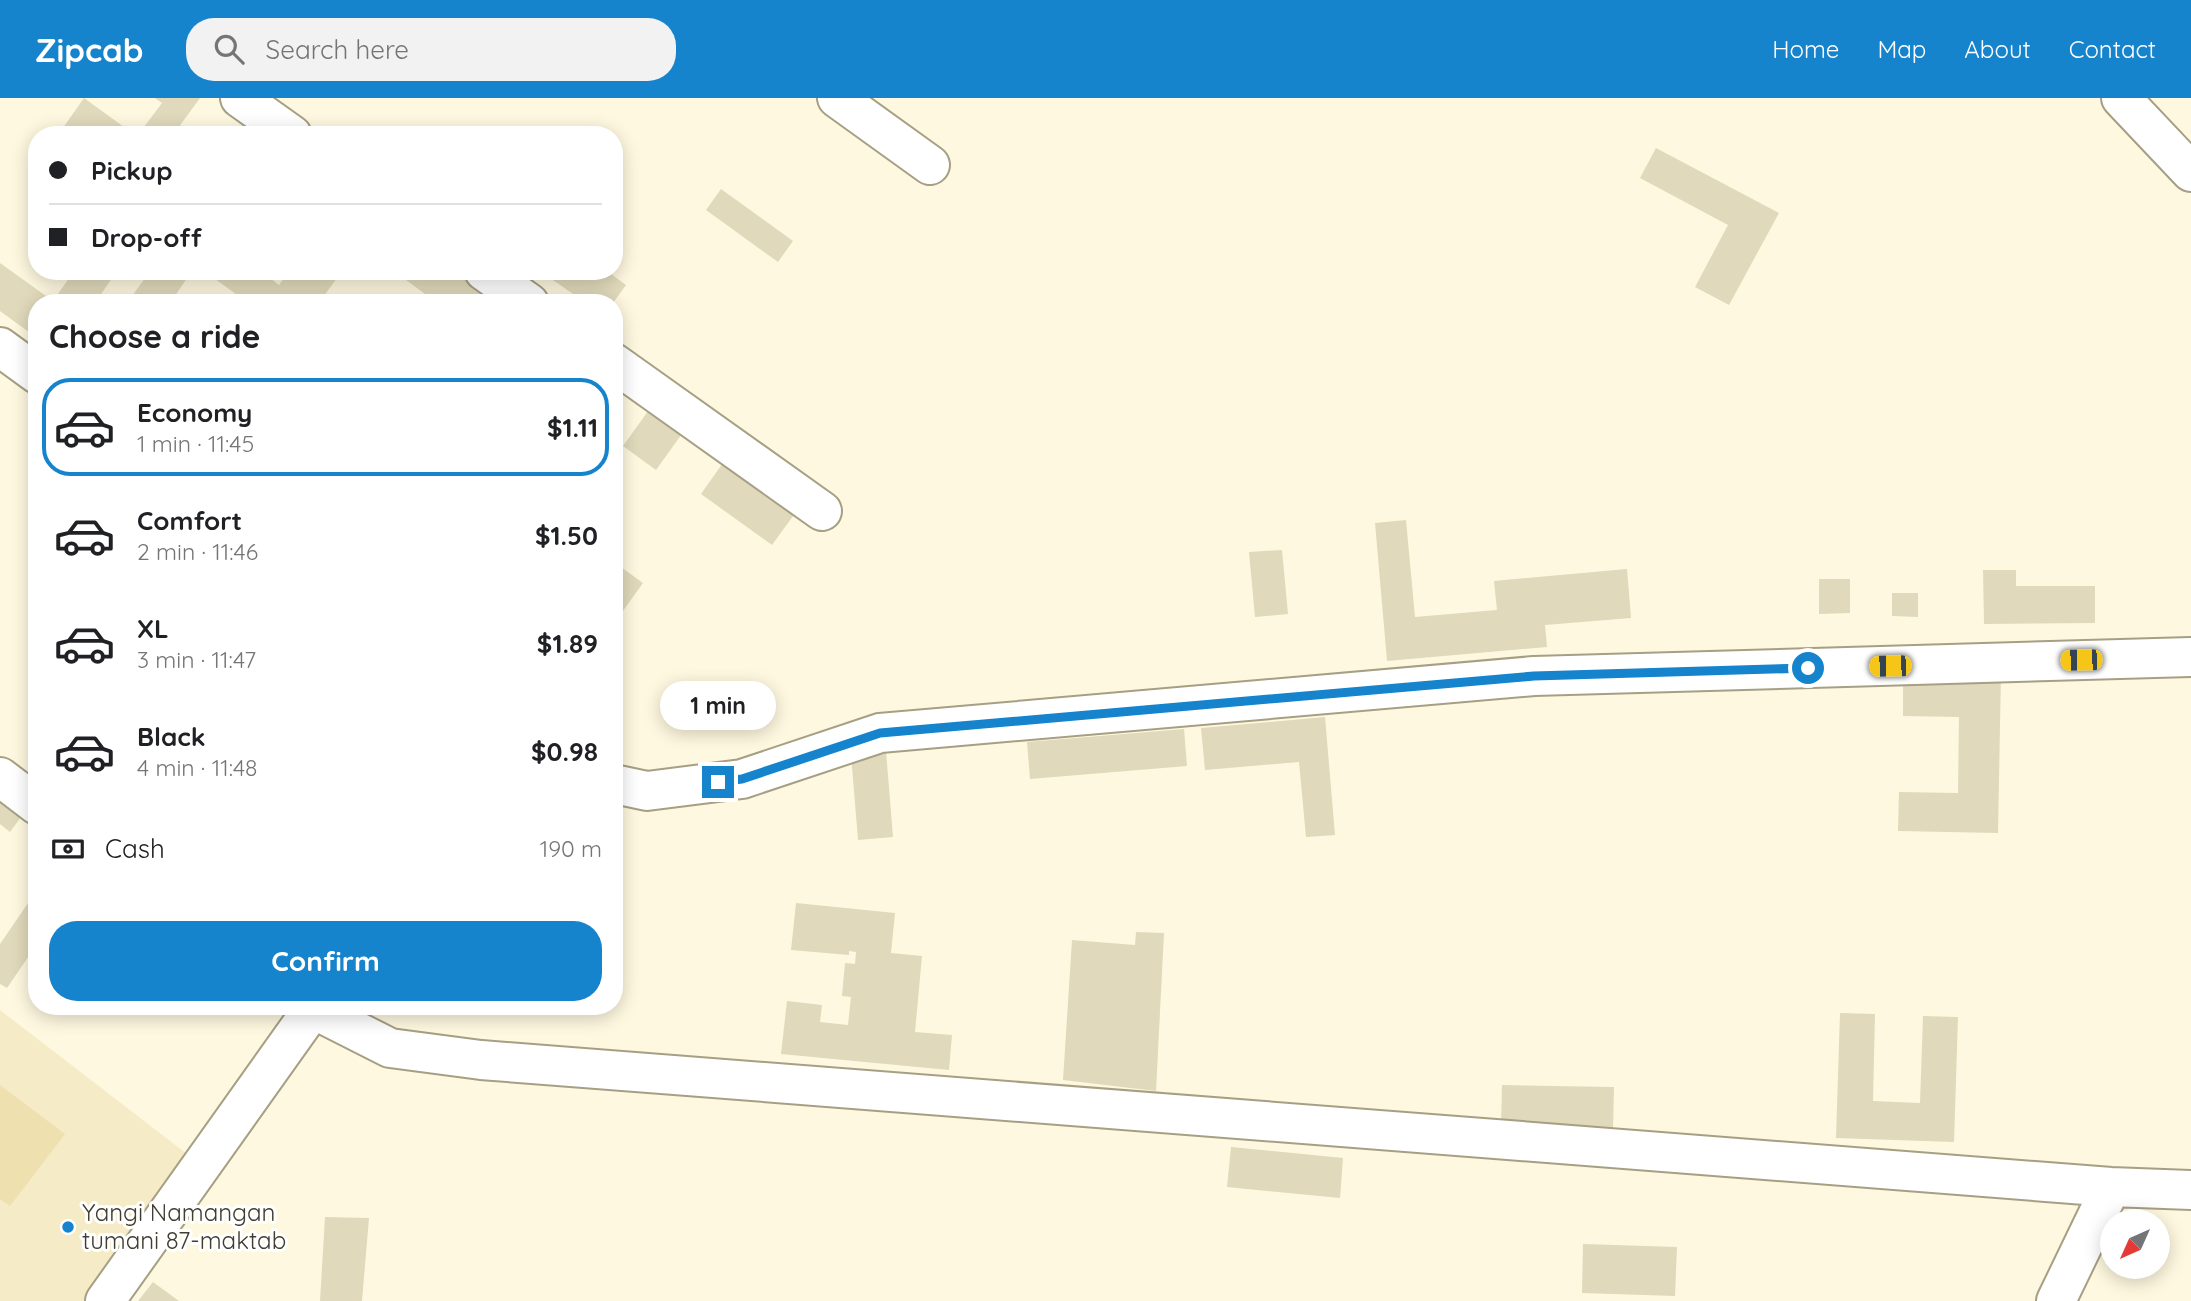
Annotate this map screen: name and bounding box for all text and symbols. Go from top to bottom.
search box [186,18,676,81]
text: Zipcab [35,29,144,70]
icon: search [210,30,248,68]
text: Search here [266,33,409,66]
text: Home [1772,34,1839,64]
text: Map [1877,34,1926,64]
text: About [1964,34,2031,64]
text: Contact [2069,34,2156,64]
text: Pickup [91,154,173,187]
text: Drop-off [91,221,202,254]
text: Choose a ride [49,316,261,356]
icon: car [53,396,116,459]
text: Economy [137,396,252,429]
text: $1.11 [547,411,598,444]
text: 1 min · 11:45 [137,429,254,458]
icon: car [53,504,116,567]
text: Comfort [137,504,242,537]
text: $1.50 [535,519,598,552]
text: 2 min · 11:46 [137,537,258,566]
icon: car [53,612,116,675]
text: XL [137,612,169,645]
text: $1.89 [537,627,598,660]
text: 3 min · 11:47 [137,645,256,674]
car [2060,649,2103,671]
route start [1792,652,1824,684]
car [1869,655,1912,677]
callout: 1 min [660,680,776,730]
text: 1 min [690,691,746,720]
icon: car [53,720,116,783]
text: Black [137,720,206,753]
text: $0.98 [531,735,598,768]
text: 4 min · 11:48 [137,753,258,782]
route end [702,766,734,798]
icon: cash [49,830,87,868]
text: Cash [105,832,165,865]
text: 190 m [540,834,602,863]
button: Confirm [49,921,602,1001]
place label: Yangi Namangan tumani 87-maktab [82,1197,286,1255]
north arrow [2100,1209,2170,1279]
map controls [2100,1209,2170,1279]
marker: Yangi Namangan tumani 87-maktab [60,1219,76,1235]

